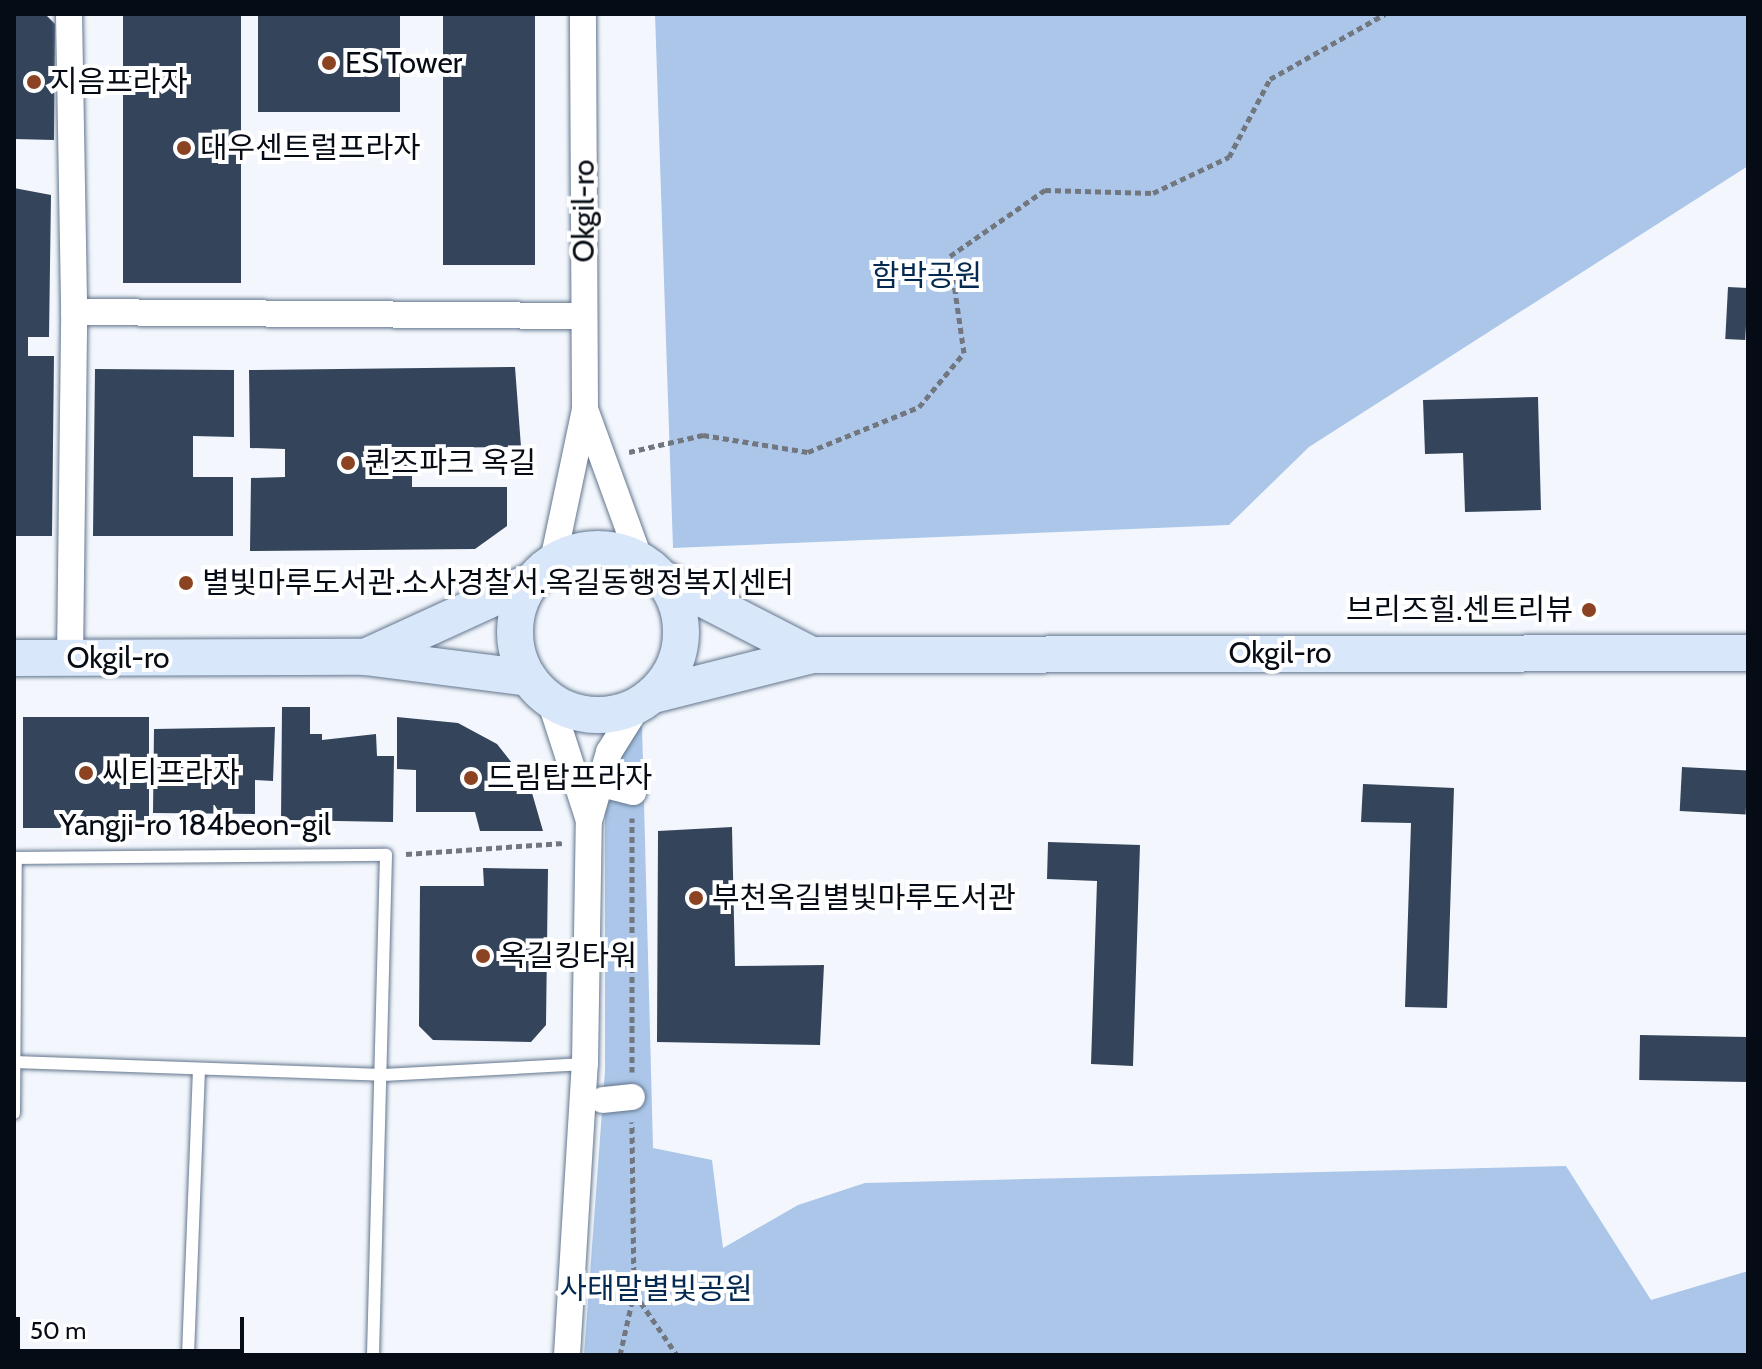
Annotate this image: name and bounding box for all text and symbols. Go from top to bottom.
place label: ES Tower [345,45,462,81]
marker: ES Tower [320,54,338,72]
place label: 지음프라자 [50,64,188,100]
marker: 지음프라자 [25,73,43,91]
place label: 대우센트럴프라자 [200,130,421,166]
marker: 대우센트럴프라자 [175,139,193,157]
street label: Okgil-ro [566,159,602,263]
park label: 함박공원 [872,258,982,294]
place label: 퀸즈파크 옥길 [364,445,536,481]
marker: 퀸즈파크 옥길 [339,454,357,472]
place label: 별빛마루도서관.소사경찰서.옥길동행정복지센터 [202,565,794,601]
marker: 별빛마루도서관.소사경찰서.옥길동행정복지센터 [177,574,195,592]
place label: 브리즈힐.센트리뷰 [1346,592,1573,628]
marker: 브리즈힐.센트리뷰 [1580,601,1598,619]
street label: Okgil-ro [1228,635,1332,671]
street label: Okgil-ro [66,640,170,676]
place label: 씨티프라자 [102,755,240,791]
place label: 드림탑프라자 [487,760,653,796]
marker: 씨티프라자 [77,764,95,782]
marker: 드림탑프라자 [462,769,480,787]
street label: Yangji-ro 184beon-gil [59,807,331,843]
place label: 부천옥길별빛마루도서관 [712,880,1016,916]
marker: 부천옥길별빛마루도서관 [687,889,705,907]
place label: 옥길킹타워 [499,938,637,974]
marker: 옥길킹타워 [474,947,492,965]
park label: 사태말별빛공원 [559,1271,753,1307]
scale bar [20,1301,248,1351]
text: 50 m [30,1316,86,1345]

